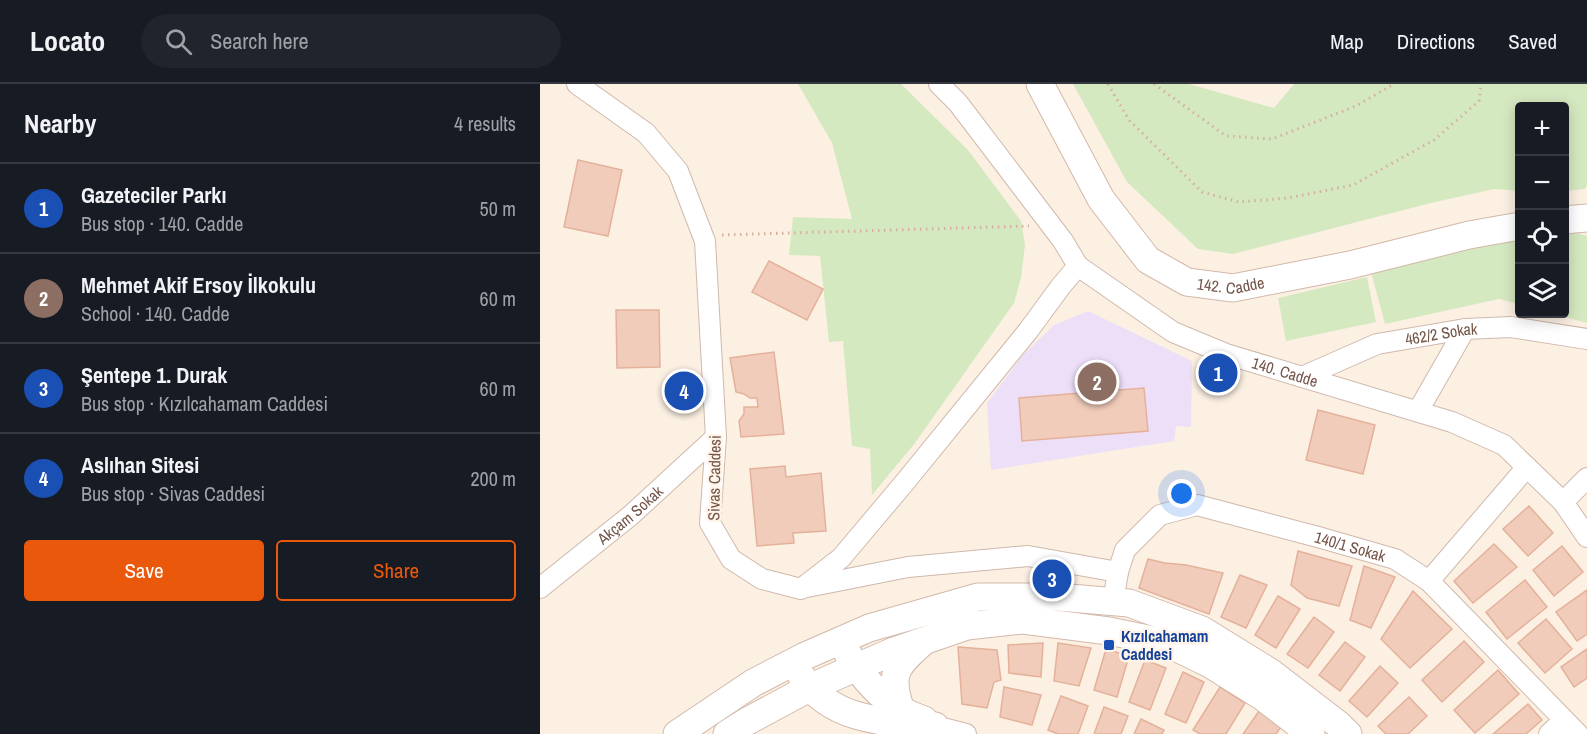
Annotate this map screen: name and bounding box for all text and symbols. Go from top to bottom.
search box [141,14,561,68]
text: Locato [30,22,105,60]
icon: search [162,25,195,58]
text: Search here [210,26,309,56]
text: Map [1330,27,1364,56]
text: Directions [1397,27,1475,56]
text: Saved [1508,27,1557,56]
map controls [1515,102,1569,318]
button: + [1515,102,1569,156]
text: Nearby [24,106,96,141]
text: 4 results [454,110,516,137]
button: − [1515,156,1569,210]
text: Gazeteciler Parkı [81,180,226,210]
text: 1 [39,195,48,222]
text: 50 m [480,195,516,222]
text: Bus stop · 140. Cadde [81,210,243,237]
button: locate [1515,210,1569,264]
button: layers [1515,264,1569,318]
text: Mehmet Akif Ersoy İlkokulu [81,270,316,300]
street label: 142. Cadde [1196,271,1266,299]
text: 2 [39,285,48,312]
text: 60 m [480,285,516,312]
text: School · 140. Cadde [81,300,230,327]
street label: 462/2 Sokak [1403,317,1478,350]
pin: 1 [1198,350,1238,396]
street label: 140. Cadde [1249,351,1321,392]
text: Şentepe 1. Durak [81,360,227,390]
pin: 2 [1078,360,1116,404]
pin: 4 [664,368,704,414]
text: 3 [39,375,48,402]
text: 60 m [480,375,516,402]
text: Bus stop · Kızılcahamam Caddesi [81,390,328,417]
street label: Sivas Caddesi [702,435,726,521]
text: Aslıhan Sitesi [81,450,199,480]
text: 4 [39,465,48,492]
text: 200 m [470,465,516,492]
your location [1167,479,1196,508]
text: Bus stop · Sivas Caddesi [81,480,265,507]
street label: Akçam Sokak [592,480,668,550]
street label: 140/1 Sokak [1312,526,1389,567]
button: Save [24,540,264,601]
button: Share [276,540,516,601]
pin: 3 [1032,556,1072,602]
place label: Kızılcahamam Caddesi [1121,625,1209,665]
marker: Kızılcahamam Caddesi [1102,638,1116,652]

